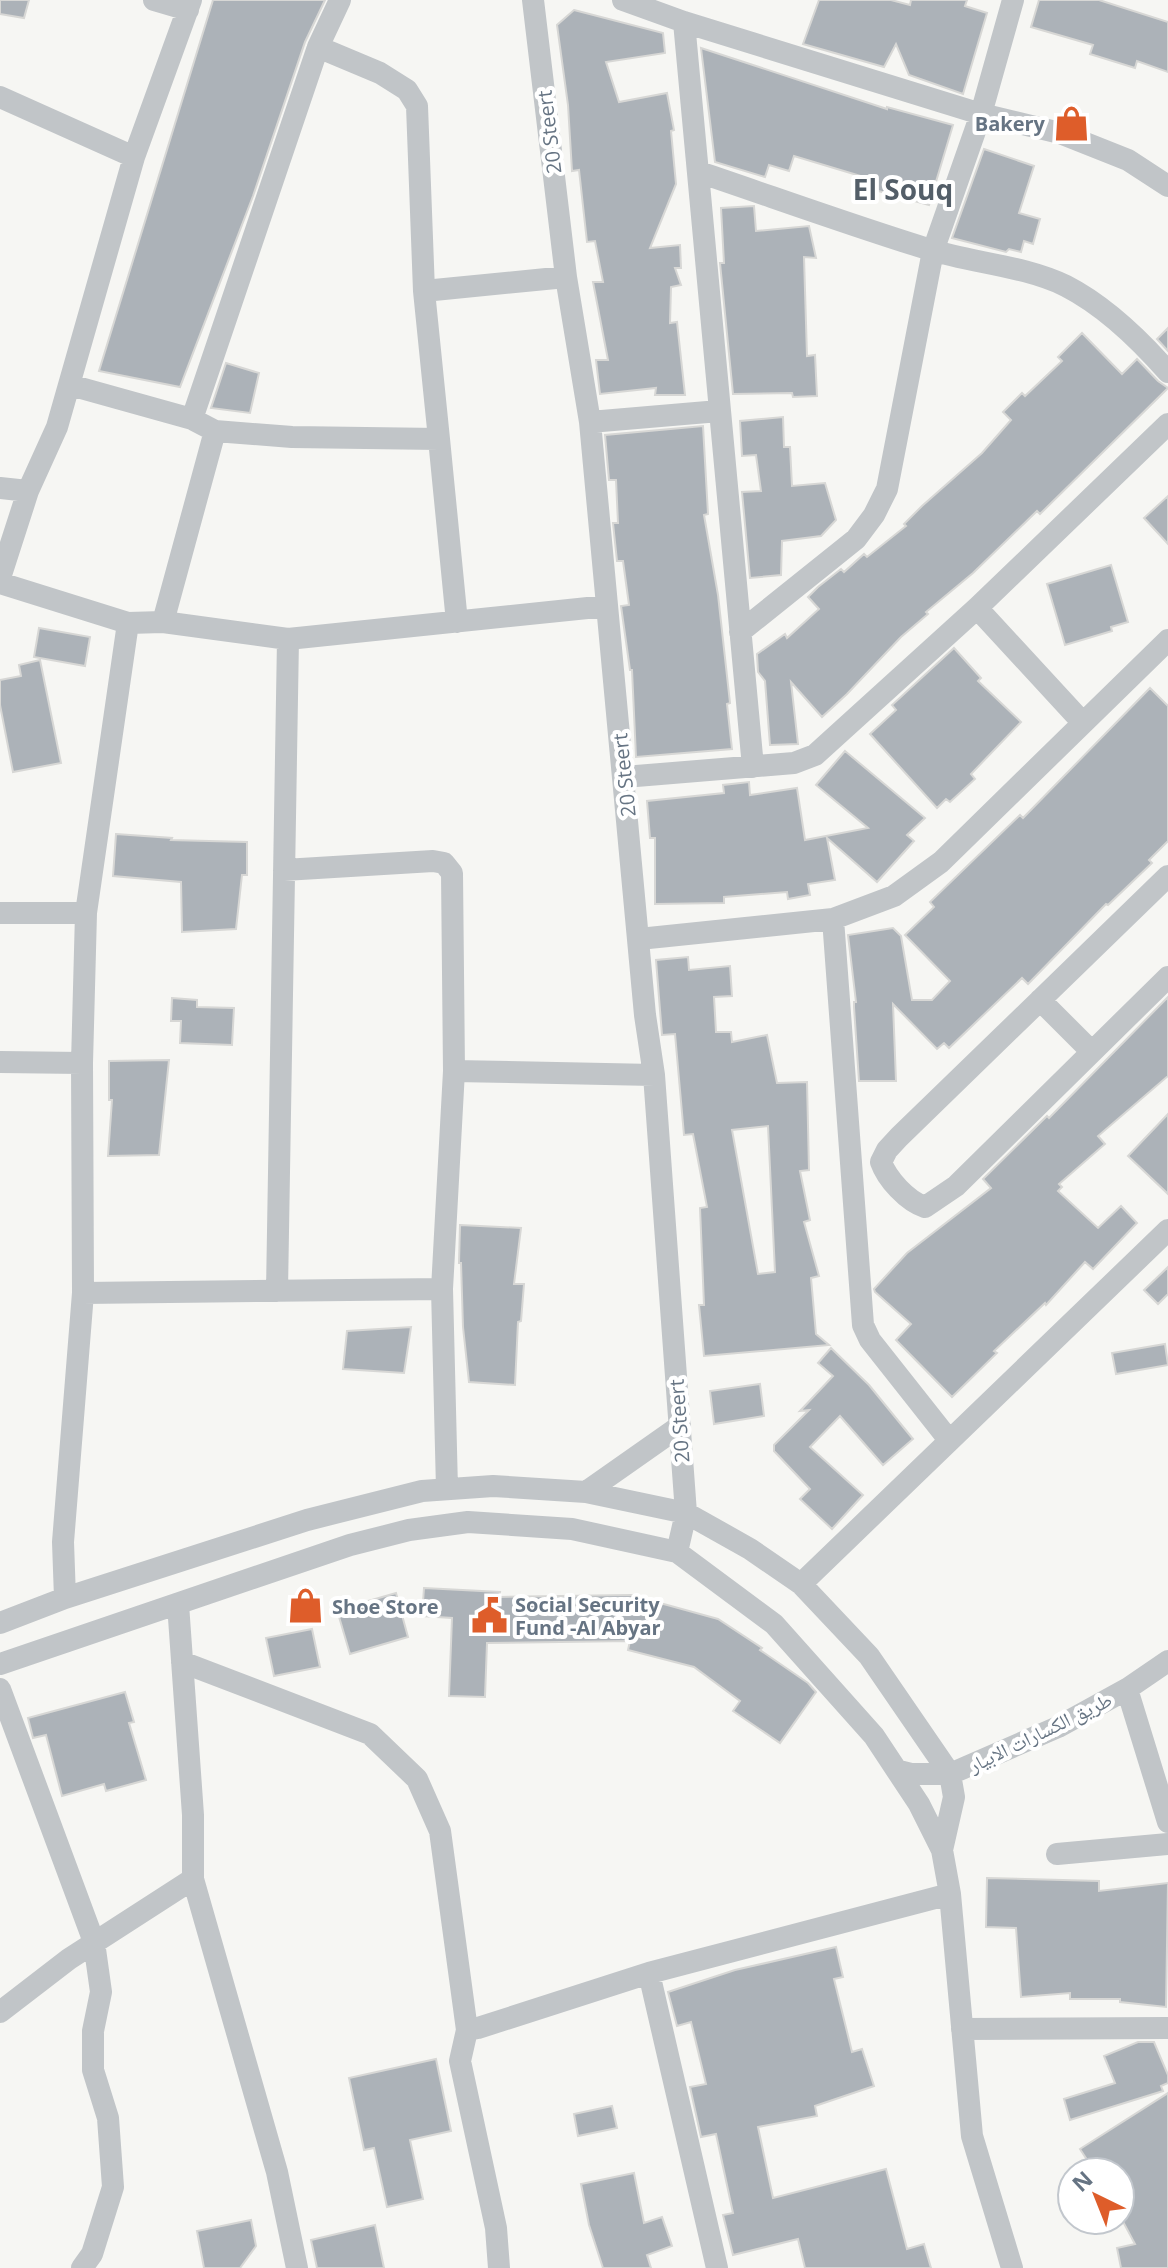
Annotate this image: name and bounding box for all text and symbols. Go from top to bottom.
street label: 20 Steert [530,89,568,175]
shop icon: Bakery [1052,104,1090,142]
place label: Bakery [975,110,1046,137]
district label: El Souq [853,170,953,208]
street label: 20 Steert [606,732,642,818]
street label: 20 Steert [663,1378,695,1464]
shop icon: Shoe Store [287,1587,325,1625]
place label: Social Security Fund -Al Abyar [515,1591,661,1641]
place label: Shoe Store [332,1593,439,1620]
public building icon: Social Security Fund -Al Abyar [470,1597,508,1635]
street label: طريق الكسارات الابيار [963,1686,1116,1779]
north arrow [1056,2156,1136,2236]
text: N [1065,2164,1098,2198]

